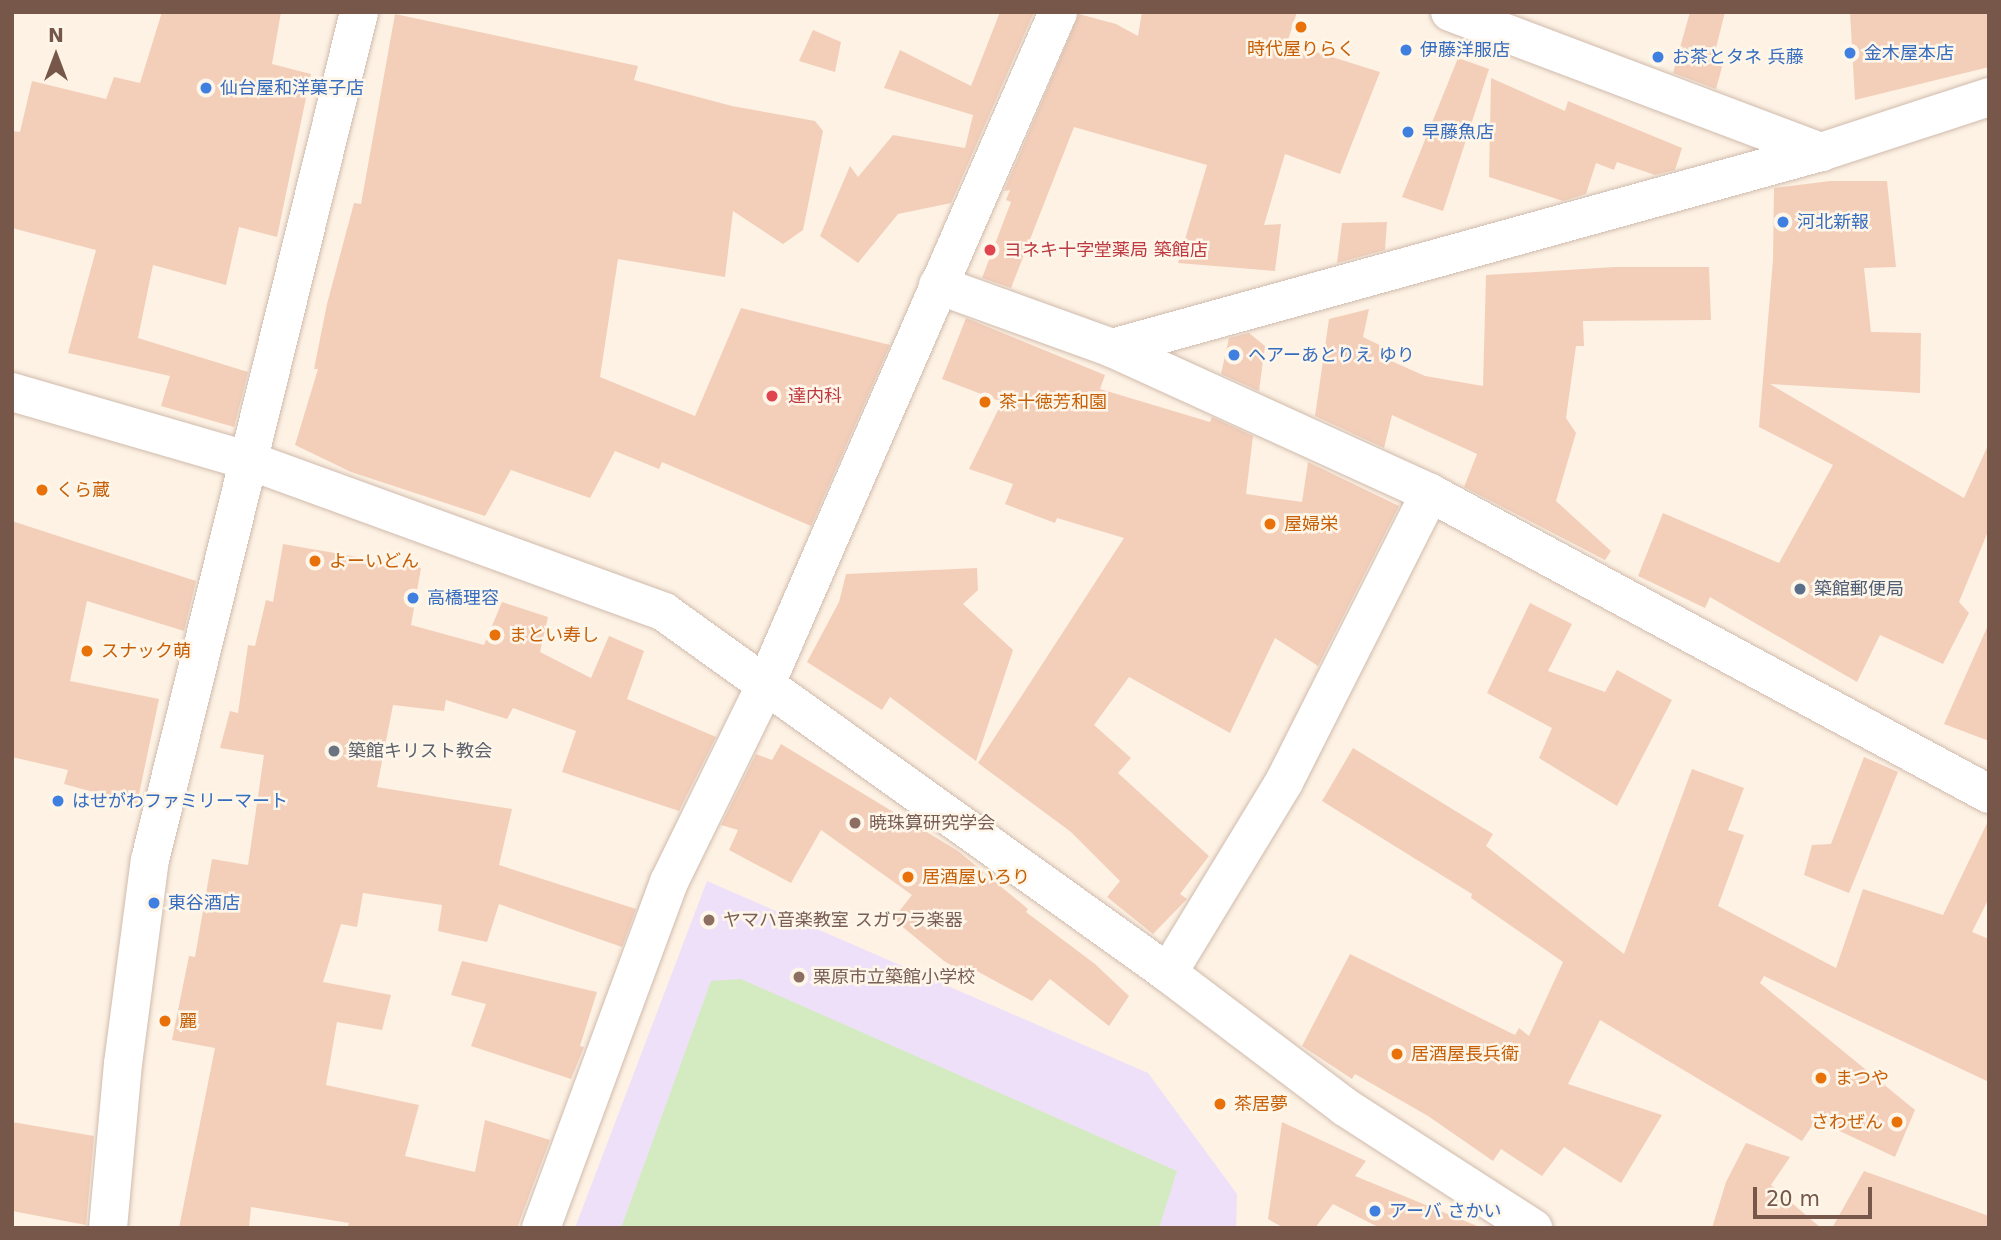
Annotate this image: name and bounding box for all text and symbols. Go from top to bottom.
marker: 時代屋りらく [1293,19,1309,35]
north arrow [21,21,91,91]
text: N [48,24,64,46]
place label: 時代屋りらく [1247,38,1355,60]
place label: 伊藤洋服店 [1420,39,1510,61]
marker: 伊藤洋服店 [1398,42,1414,58]
place label: 金木屋本店 [1864,42,1954,64]
marker: 金木屋本店 [1842,45,1858,61]
place label: お茶とタネ 兵藤 [1672,46,1804,68]
marker: お茶とタネ 兵藤 [1650,49,1666,65]
place label: 仙台屋和洋菓子店 [220,77,364,99]
marker: 仙台屋和洋菓子店 [198,80,214,96]
place label: 早藤魚店 [1422,121,1494,143]
marker: 早藤魚店 [1400,124,1416,140]
place label: 河北新報 [1797,211,1869,233]
marker: 河北新報 [1775,214,1791,230]
place label: ヨネキ十字堂薬局 築館店 [1004,239,1208,261]
marker: ヨネキ十字堂薬局 築館店 [982,242,998,258]
place label: ヘアーあとりえ ゆり [1248,344,1415,366]
marker: ヘアーあとりえ ゆり [1226,347,1242,363]
place label: 達内科 [788,385,842,407]
marker: 達内科 [762,386,782,406]
place label: 茶十徳芳和園 [999,391,1107,413]
marker: 茶十徳芳和園 [977,394,993,410]
place label: くら蔵 [56,479,110,501]
marker: くら蔵 [34,482,50,498]
place label: 屋婦栄 [1284,513,1338,535]
marker: 屋婦栄 [1262,516,1278,532]
place label: よーいどん [329,550,419,572]
marker: よーいどん [307,553,323,569]
place label: 築館郵便局 [1814,578,1904,600]
marker: 築館郵便局 [1792,581,1808,597]
place label: 高橋理容 [427,587,499,609]
marker: 高橋理容 [405,590,421,606]
place label: まとい寿し [509,624,599,646]
marker: まとい寿し [487,627,503,643]
place label: スナック萌 [101,640,191,662]
marker: スナック萌 [79,643,95,659]
place label: 築館キリスト教会 [348,740,492,762]
marker: 築館キリスト教会 [326,743,342,759]
place label: はせがわファミリーマート [72,790,288,812]
marker: はせがわファミリーマート [50,793,66,809]
place label: 暁珠算研究学会 [869,812,995,834]
marker: 暁珠算研究学会 [847,815,863,831]
place label: 居酒屋いろり [922,866,1030,888]
marker: 居酒屋いろり [900,869,916,885]
place label: 東谷酒店 [168,892,240,914]
marker: 東谷酒店 [146,895,162,911]
place label: ヤマハ音楽教室 スガワラ楽器 [723,909,963,931]
marker: ヤマハ音楽教室 スガワラ楽器 [701,912,717,928]
place label: 栗原市立築館小学校 [813,966,975,988]
marker: 栗原市立築館小学校 [791,969,807,985]
place label: 麗 [179,1010,197,1032]
marker: 麗 [157,1013,173,1029]
place label: 居酒屋長兵衛 [1411,1043,1519,1065]
marker: 居酒屋長兵衛 [1389,1046,1405,1062]
place label: まつや [1835,1067,1889,1089]
marker: まつや [1813,1070,1829,1086]
place label: 茶居夢 [1234,1093,1288,1115]
marker: 茶居夢 [1212,1096,1228,1112]
place label: さわぜん [1811,1111,1883,1133]
marker: さわぜん [1889,1114,1905,1130]
scale bar [1756,1174,1875,1218]
text: 20 m [1766,1187,1820,1211]
place label: アーバ さかい [1389,1200,1502,1222]
marker: アーバ さかい [1367,1203,1383,1219]

